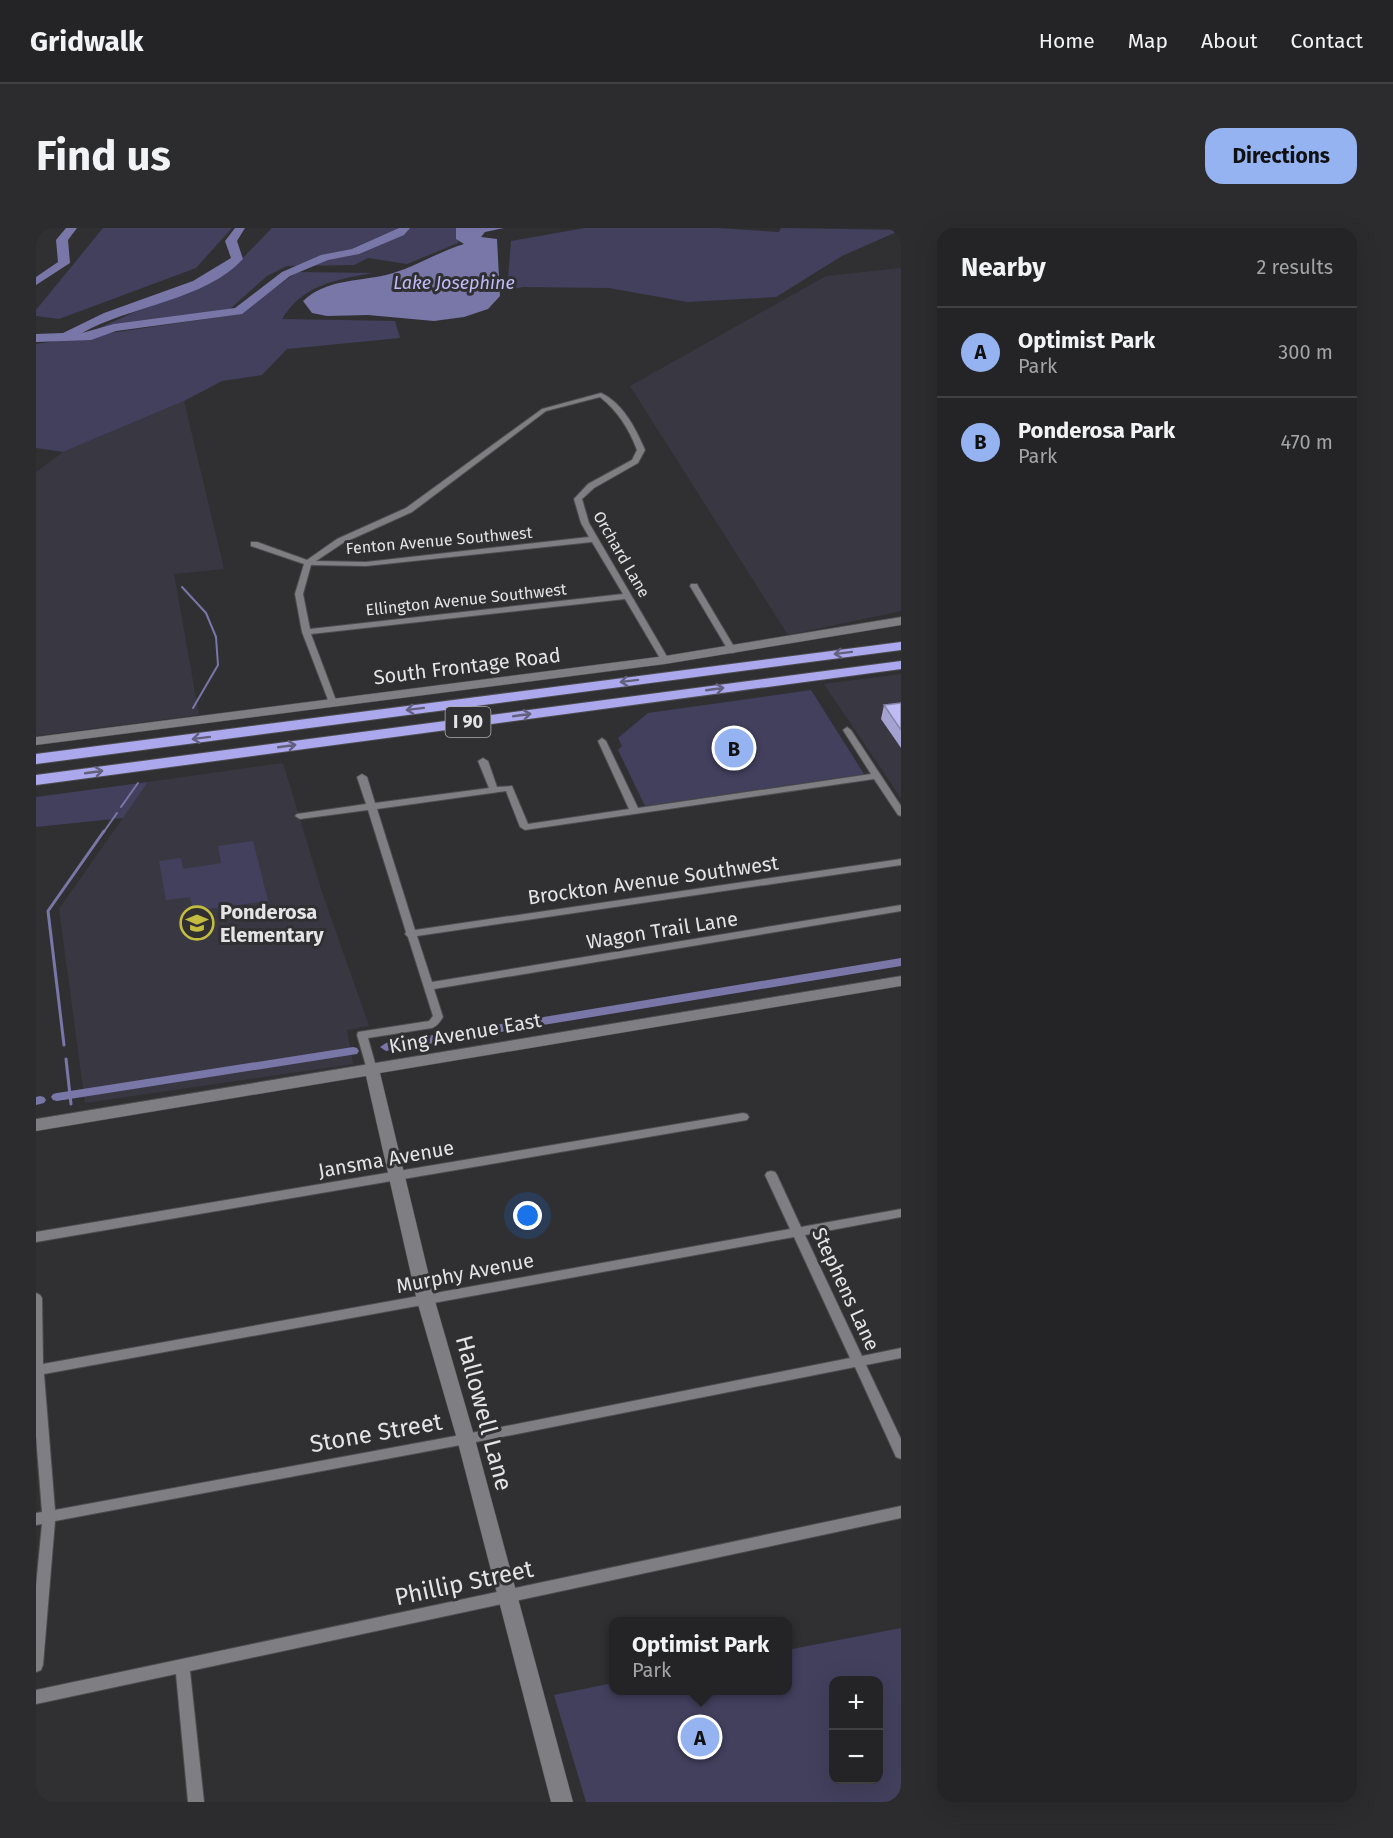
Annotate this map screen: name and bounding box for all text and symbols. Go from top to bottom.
text: Gridwalk [30,25,143,58]
text: Home [1039,28,1095,54]
text: Map [1128,28,1168,54]
text: About [1201,28,1258,54]
text: Contact [1291,28,1363,54]
button: Directions [1205,128,1357,184]
text: Find us [36,131,171,181]
text: Nearby [961,252,1046,283]
text: 2 results [1256,255,1333,279]
water label: Lake Josephine [393,272,515,294]
text: Optimist Park [1018,327,1155,354]
text: A [975,340,986,364]
text: 300 m [1278,340,1333,364]
text: Park [1018,354,1057,378]
text: Ponderosa Park [1018,417,1175,444]
text: B [974,430,987,454]
text: 470 m [1281,430,1333,454]
text: Park [1018,444,1057,468]
street label: Orchard Lane [589,508,654,601]
street label: Fenton Avenue Southwest [345,523,533,558]
street label: Ellington Avenue Southwest [365,579,568,619]
street label: South Frontage Road [372,643,562,689]
one-way arrow [834,648,853,659]
one-way arrow [619,676,639,687]
one-way arrow [705,684,725,695]
one-way arrow [405,704,425,715]
road number: I 90 [446,707,490,737]
one-way arrow [512,710,532,721]
pin: B [714,726,754,770]
one-way arrow [191,732,211,743]
one-way arrow [277,741,297,752]
one-way arrow [84,767,103,778]
street label: Brockton Avenue Southwest [526,850,781,909]
place label: Ponderosa Elementary [220,900,324,947]
school or university icon: Ponderosa Elementary [179,905,215,941]
street label: Wagon Trail Lane [585,906,739,954]
street label: King Avenue East [387,1008,544,1058]
street label: Jansma Avenue [316,1135,456,1183]
your location [513,1201,542,1230]
street label: Stephens Lane [807,1224,885,1354]
street label: Murphy Avenue [394,1248,536,1298]
street label: Hallowell Lane [450,1332,518,1494]
street label: Stone Street [308,1408,445,1458]
street label: Phillip Street [392,1555,536,1611]
popup [609,1617,792,1695]
text: Optimist Park [632,1631,769,1658]
text: Park [632,1658,671,1682]
map controls [829,1676,883,1784]
button: + [829,1676,883,1730]
pin: A [680,1714,720,1760]
button: − [829,1730,883,1784]

